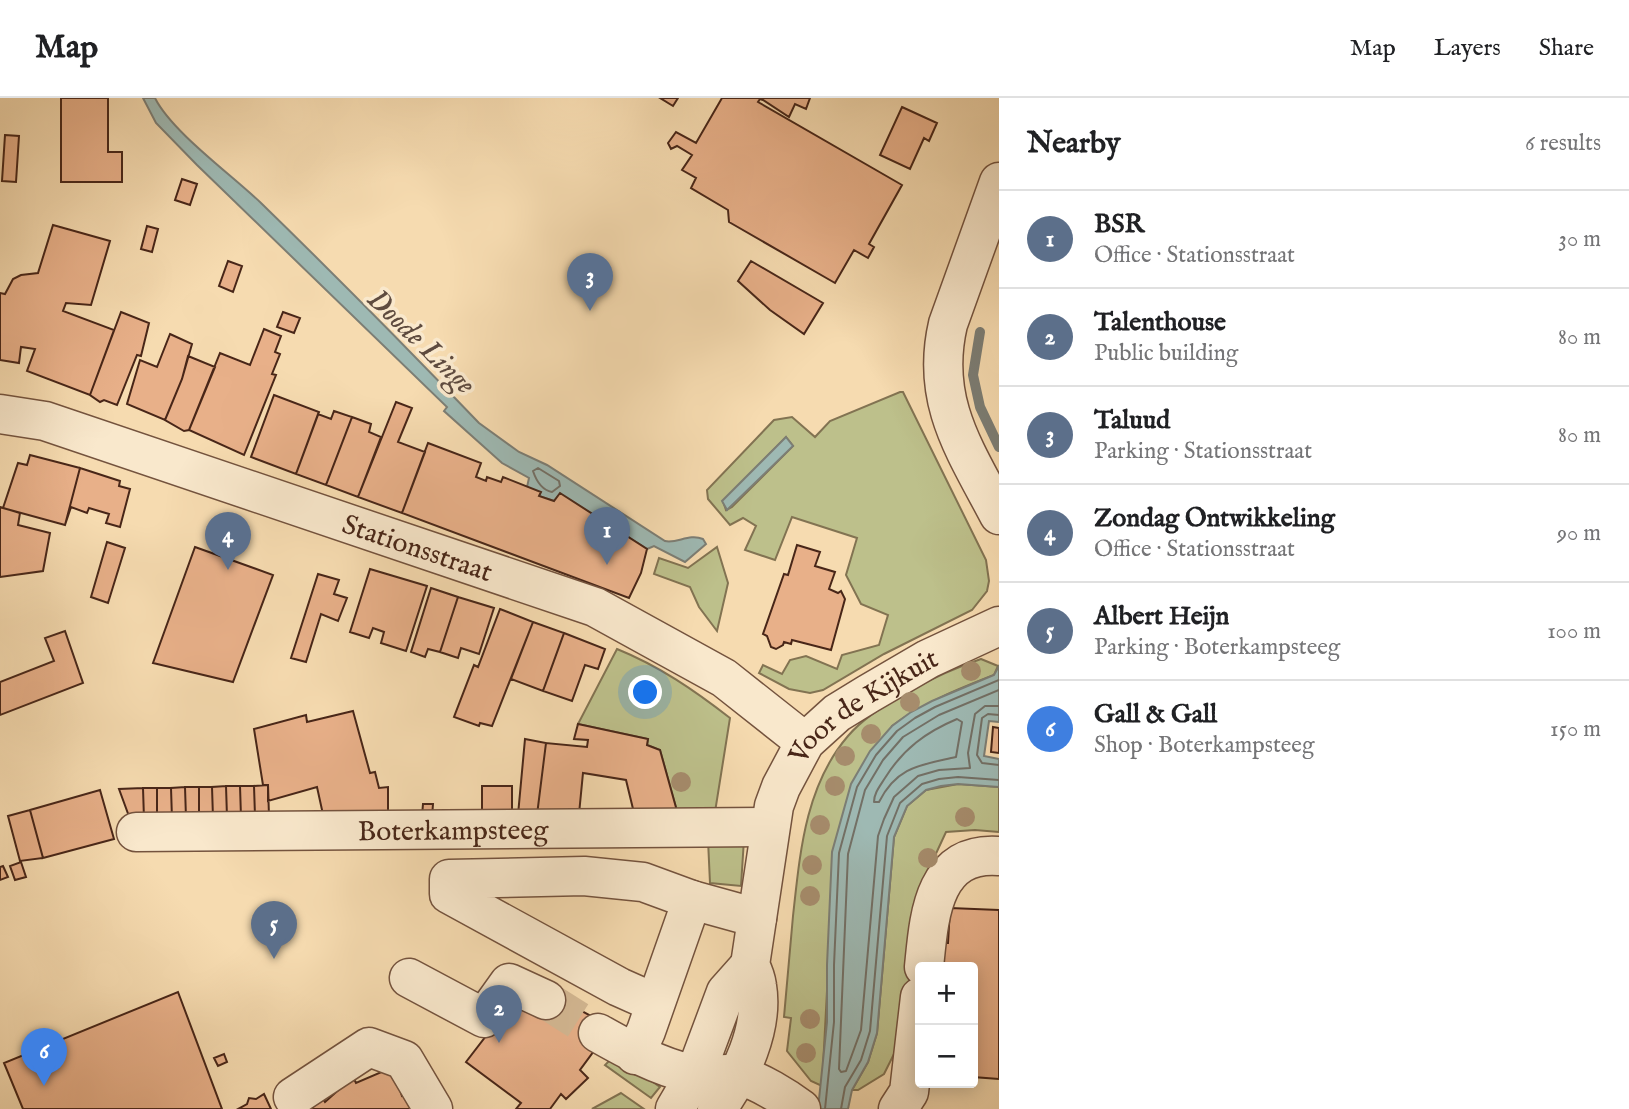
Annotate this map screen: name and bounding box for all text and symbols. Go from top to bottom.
text: Map [35,27,98,69]
text: Map [1350,33,1396,64]
text: Layers [1434,33,1501,64]
text: Share [1539,33,1594,64]
text: Nearby [1027,125,1120,163]
text: 6 results [1525,129,1601,158]
text: BSR [1094,208,1144,241]
text: 1 [1046,225,1054,254]
text: 30 m [1558,225,1601,254]
text: Office · Stationsstraat [1094,241,1295,270]
pin: 3 [567,253,613,311]
water label: Doode Linge [358,281,483,404]
text: Talenthouse [1094,306,1226,339]
text: 2 [1045,323,1055,352]
text: 80 m [1558,323,1601,352]
text: Public building [1094,339,1238,368]
text: Taluud [1094,404,1170,437]
text: 3 [1046,421,1054,450]
text: 80 m [1558,421,1601,450]
text: Parking · Stationsstraat [1094,437,1312,466]
text: Zondag Ontwikkeling [1094,502,1335,535]
pin: 1 [584,507,630,565]
street label: Stationsstraat [337,508,497,591]
pin: 4 [205,512,251,570]
text: 4 [1044,519,1056,548]
text: 90 m [1557,519,1601,548]
text: Office · Stationsstraat [1094,535,1295,564]
text: Albert Heijn [1094,600,1229,633]
text: 5 [1046,617,1054,646]
text: 100 m [1547,617,1601,646]
text: Parking · Boterkampsteeg [1094,633,1340,662]
street label: Voor de Kijkuit [782,642,944,771]
your location [628,675,662,709]
text: Gall & Gall [1094,698,1217,731]
text: 6 [1045,715,1055,744]
text: 150 m [1550,715,1601,744]
text: Shop · Boterkampsteeg [1094,731,1314,760]
street label: Boterkampsteeg [358,814,549,850]
pin: 5 [251,901,297,959]
map controls [915,962,978,1088]
button: + [915,962,978,1025]
pin: 2 [476,985,522,1043]
button: − [915,1025,978,1088]
pin: 6 [21,1028,67,1086]

